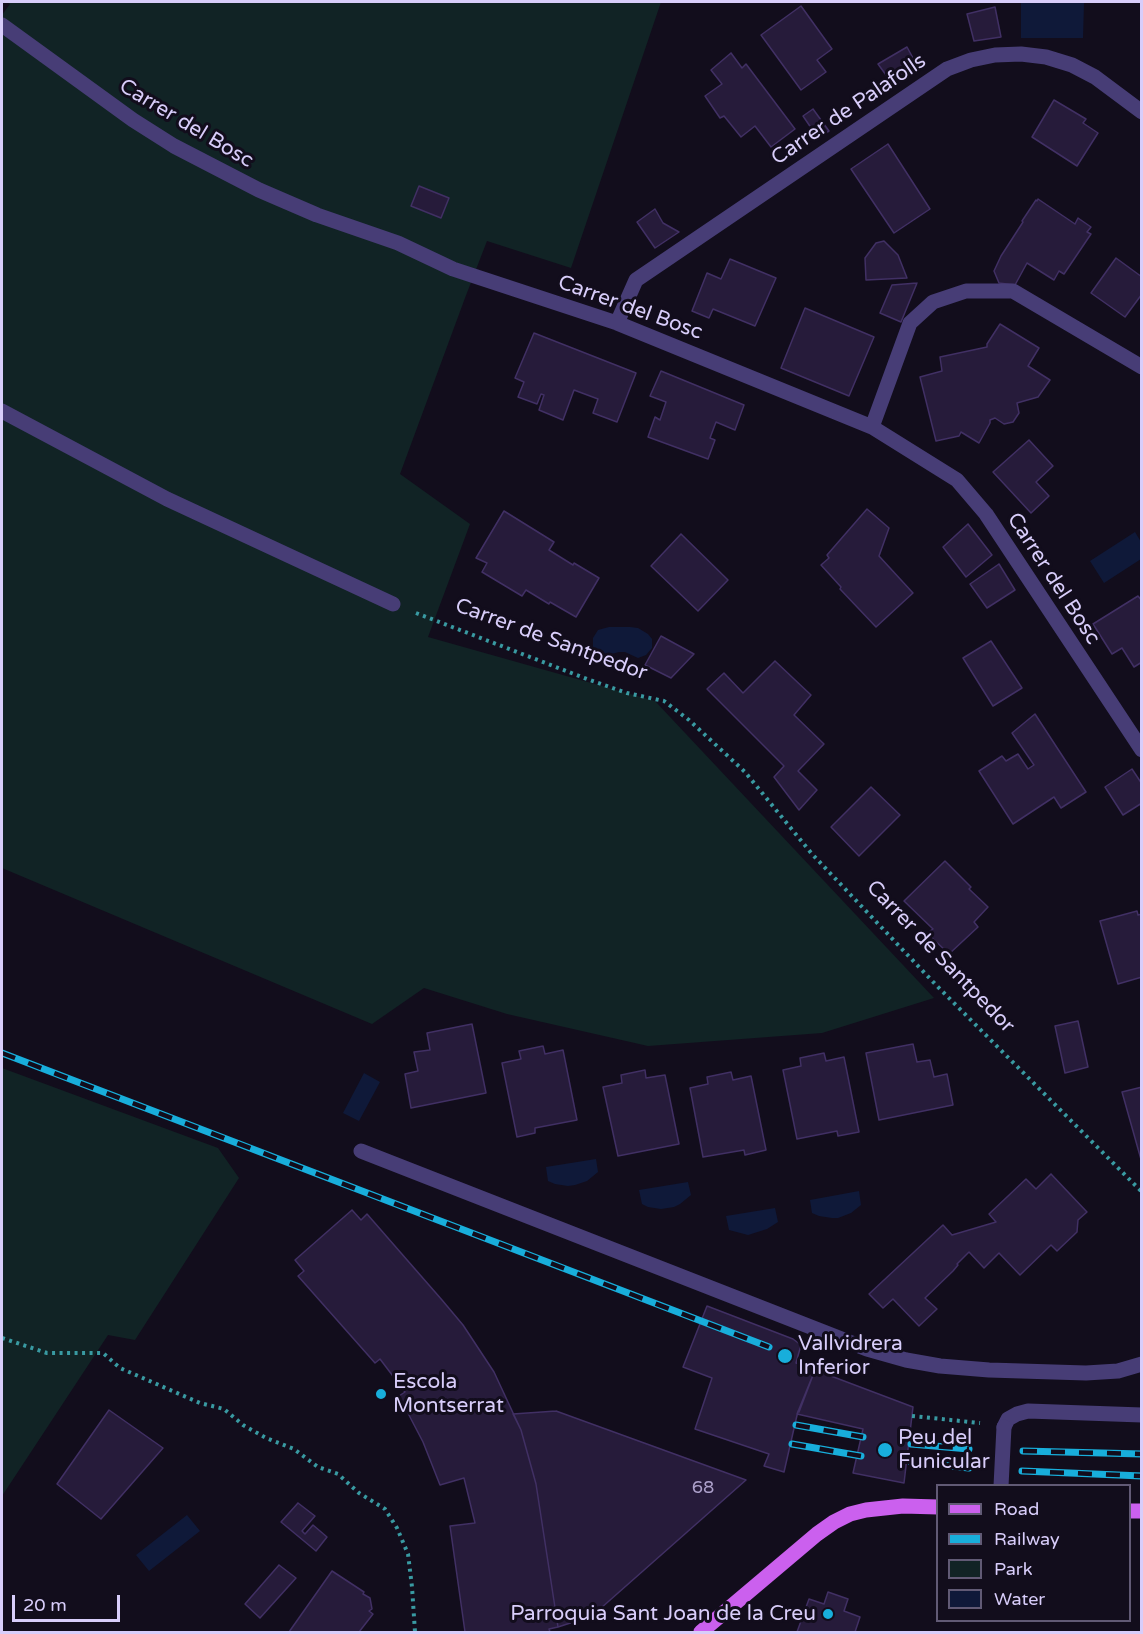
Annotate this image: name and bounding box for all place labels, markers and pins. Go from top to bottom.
place label: Vallvidrera Inferior [798,1331,903,1381]
marker: Vallvidrera Inferior [776,1347,794,1365]
place label: Escola Montserrat [393,1369,504,1419]
marker: Escola Montserrat [374,1387,388,1401]
place label: Peu del Funicular [898,1425,990,1475]
marker: Peu del Funicular [876,1441,894,1459]
place label: Parroquia Sant Joan de la Creu [510,1601,816,1627]
marker: Parroquia Sant Joan de la Creu [821,1607,835,1621]

